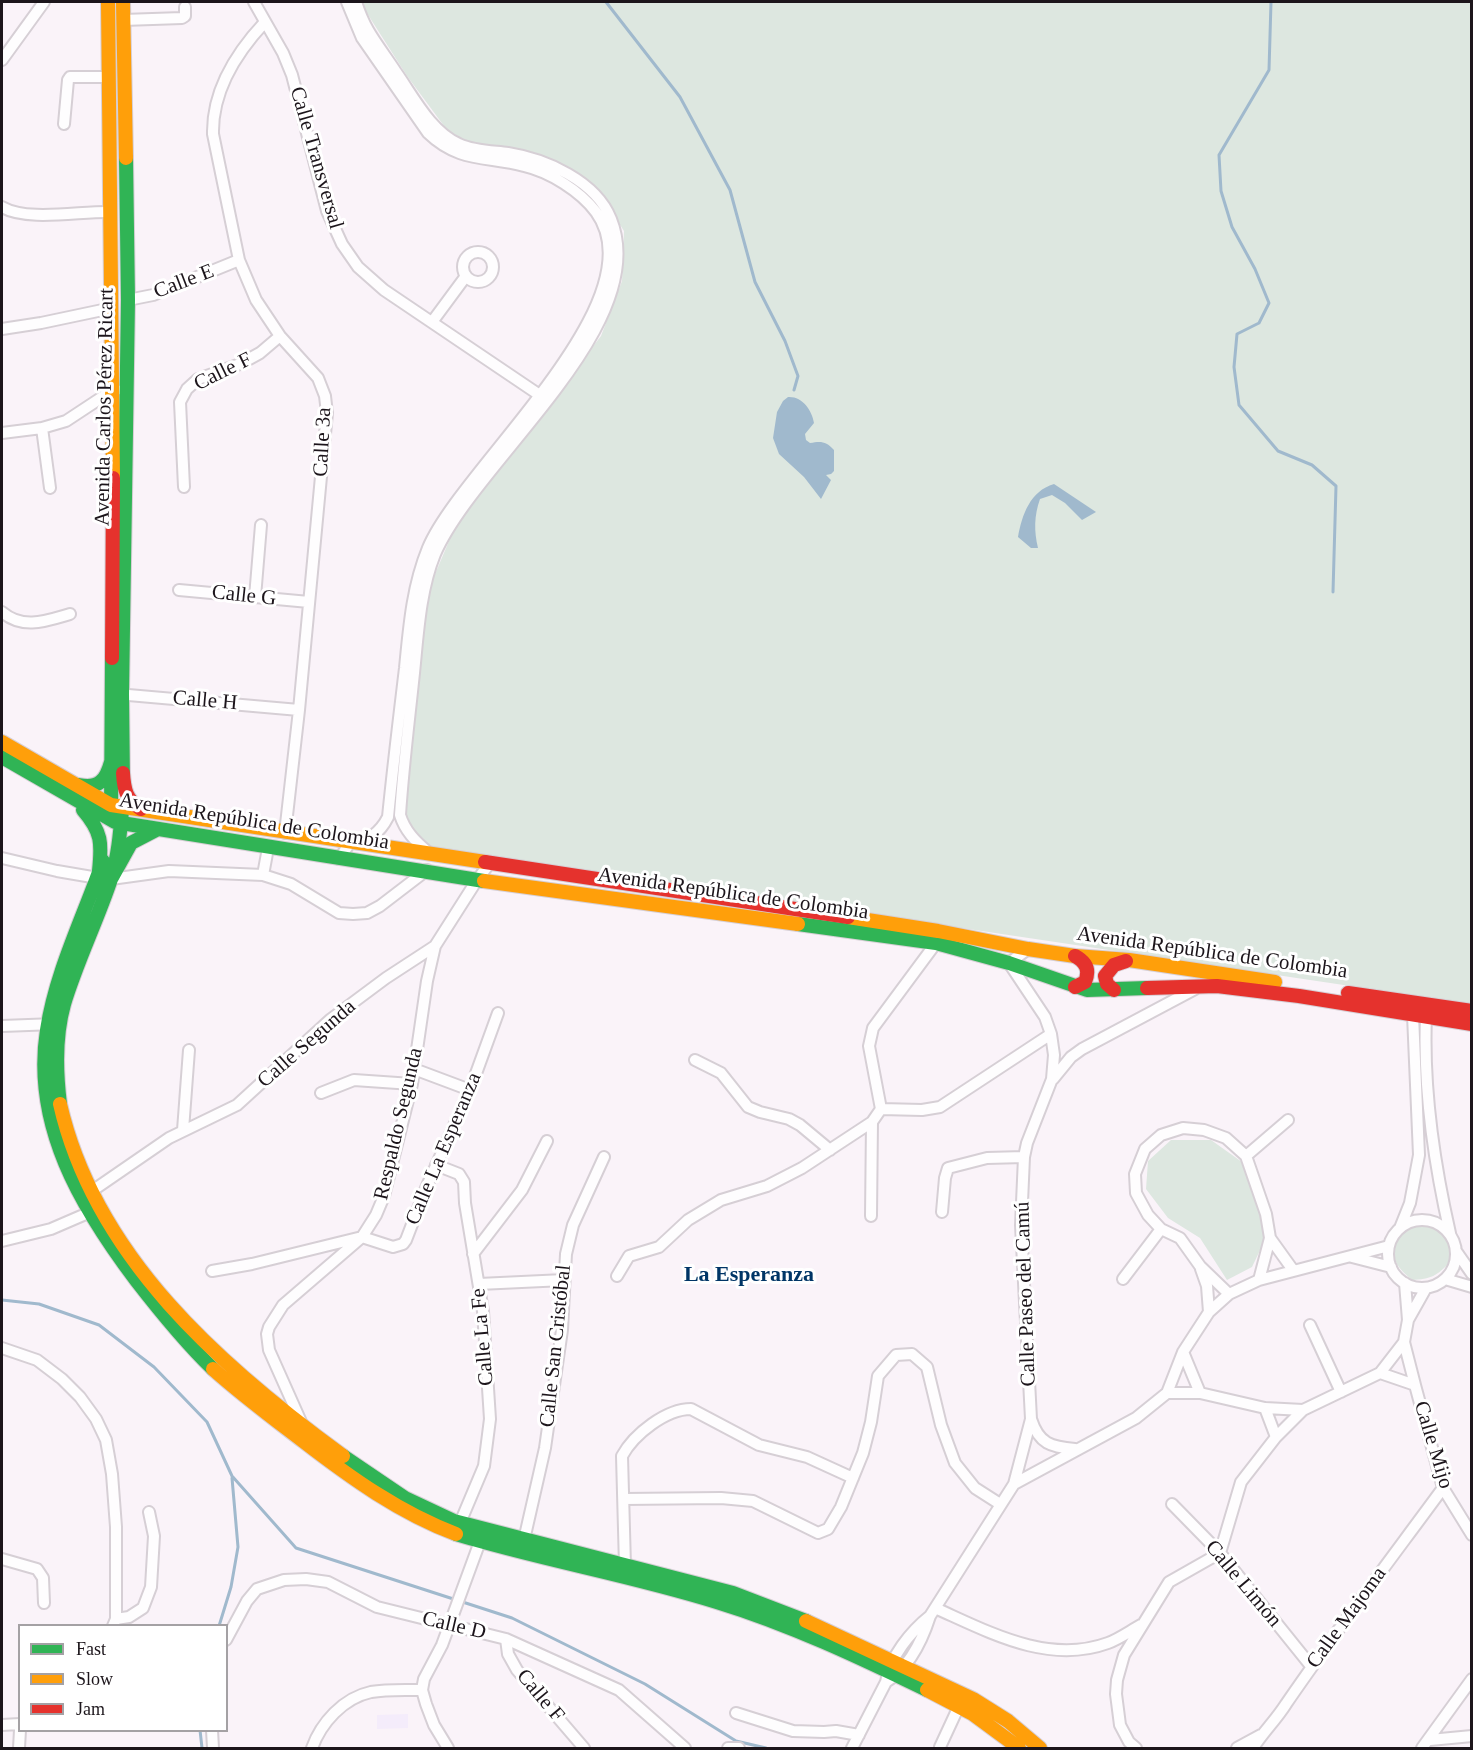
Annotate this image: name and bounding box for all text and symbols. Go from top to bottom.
street label: Calle Transversal [284,84,348,232]
street label: Calle E [150,259,218,305]
street label: Avenida Carlos Pérez Ricart [90,288,120,526]
street label: Calle F [190,347,256,397]
street label: Calle 3a [309,407,337,477]
street label: Calle G [210,580,278,612]
street label: Calle H [172,686,238,716]
street label: Avenida República de Colombia [117,788,391,856]
street label: Avenida República de Colombia [596,863,870,925]
street label: Avenida República de Colombia [1075,922,1349,984]
street label: Calle Segunda [253,995,361,1093]
street label: Respaldo Segunda [369,1045,429,1203]
street label: Calle La Esperanza [401,1069,487,1229]
street label: Calle Paseo del Camú [1010,1201,1042,1387]
district label: La Esperanza [684,1262,814,1288]
street label: Calle San Cristóbal [535,1263,577,1429]
street label: Calle La Fe [466,1287,500,1387]
street label: Calle Mijo [1408,1398,1458,1492]
street label: Calle Limón [1199,1535,1287,1633]
street label: Calle Majoma [1302,1562,1392,1674]
street label: Calle D [420,1606,488,1646]
legend [18,1624,228,1732]
text: Fast [76,1639,106,1659]
street label: Calle F [511,1664,569,1728]
text: Slow [76,1669,113,1689]
text: Jam [76,1699,105,1719]

